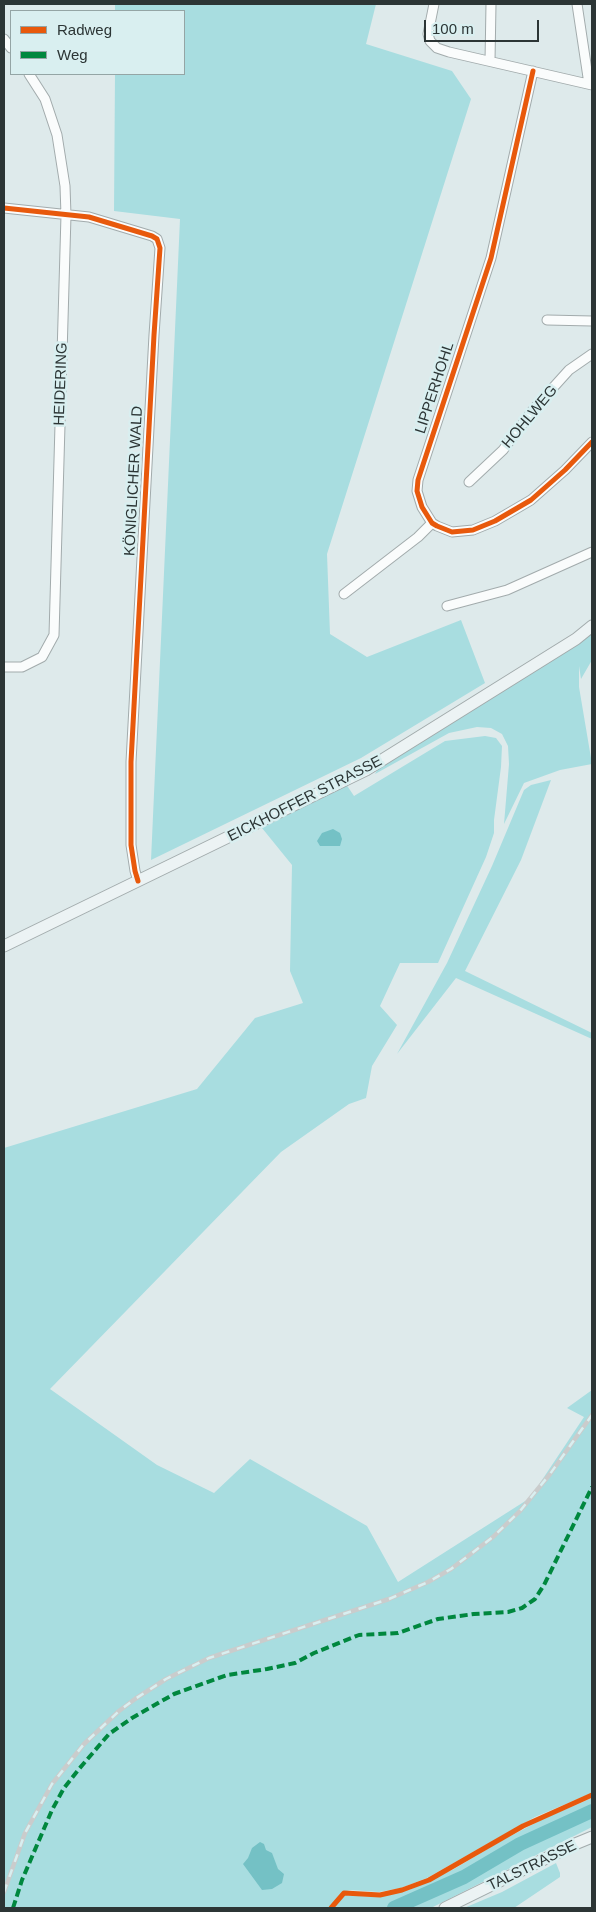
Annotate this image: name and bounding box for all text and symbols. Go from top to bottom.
legend [10,10,185,75]
scale bar [426,10,541,42]
text: 100 m [432,20,474,37]
text: Radweg [57,21,112,38]
text: Weg [57,46,88,63]
street label: LIPPERHOHL [412,340,458,436]
street label: HEIDERING [51,342,71,426]
street label: HOHLWEG [499,382,561,452]
street label: KÖNIGLICHER WALD [121,405,147,557]
street label: EICKHOFFER STRASSE [225,752,385,846]
street label: TALSTRASSE [485,1837,579,1895]

